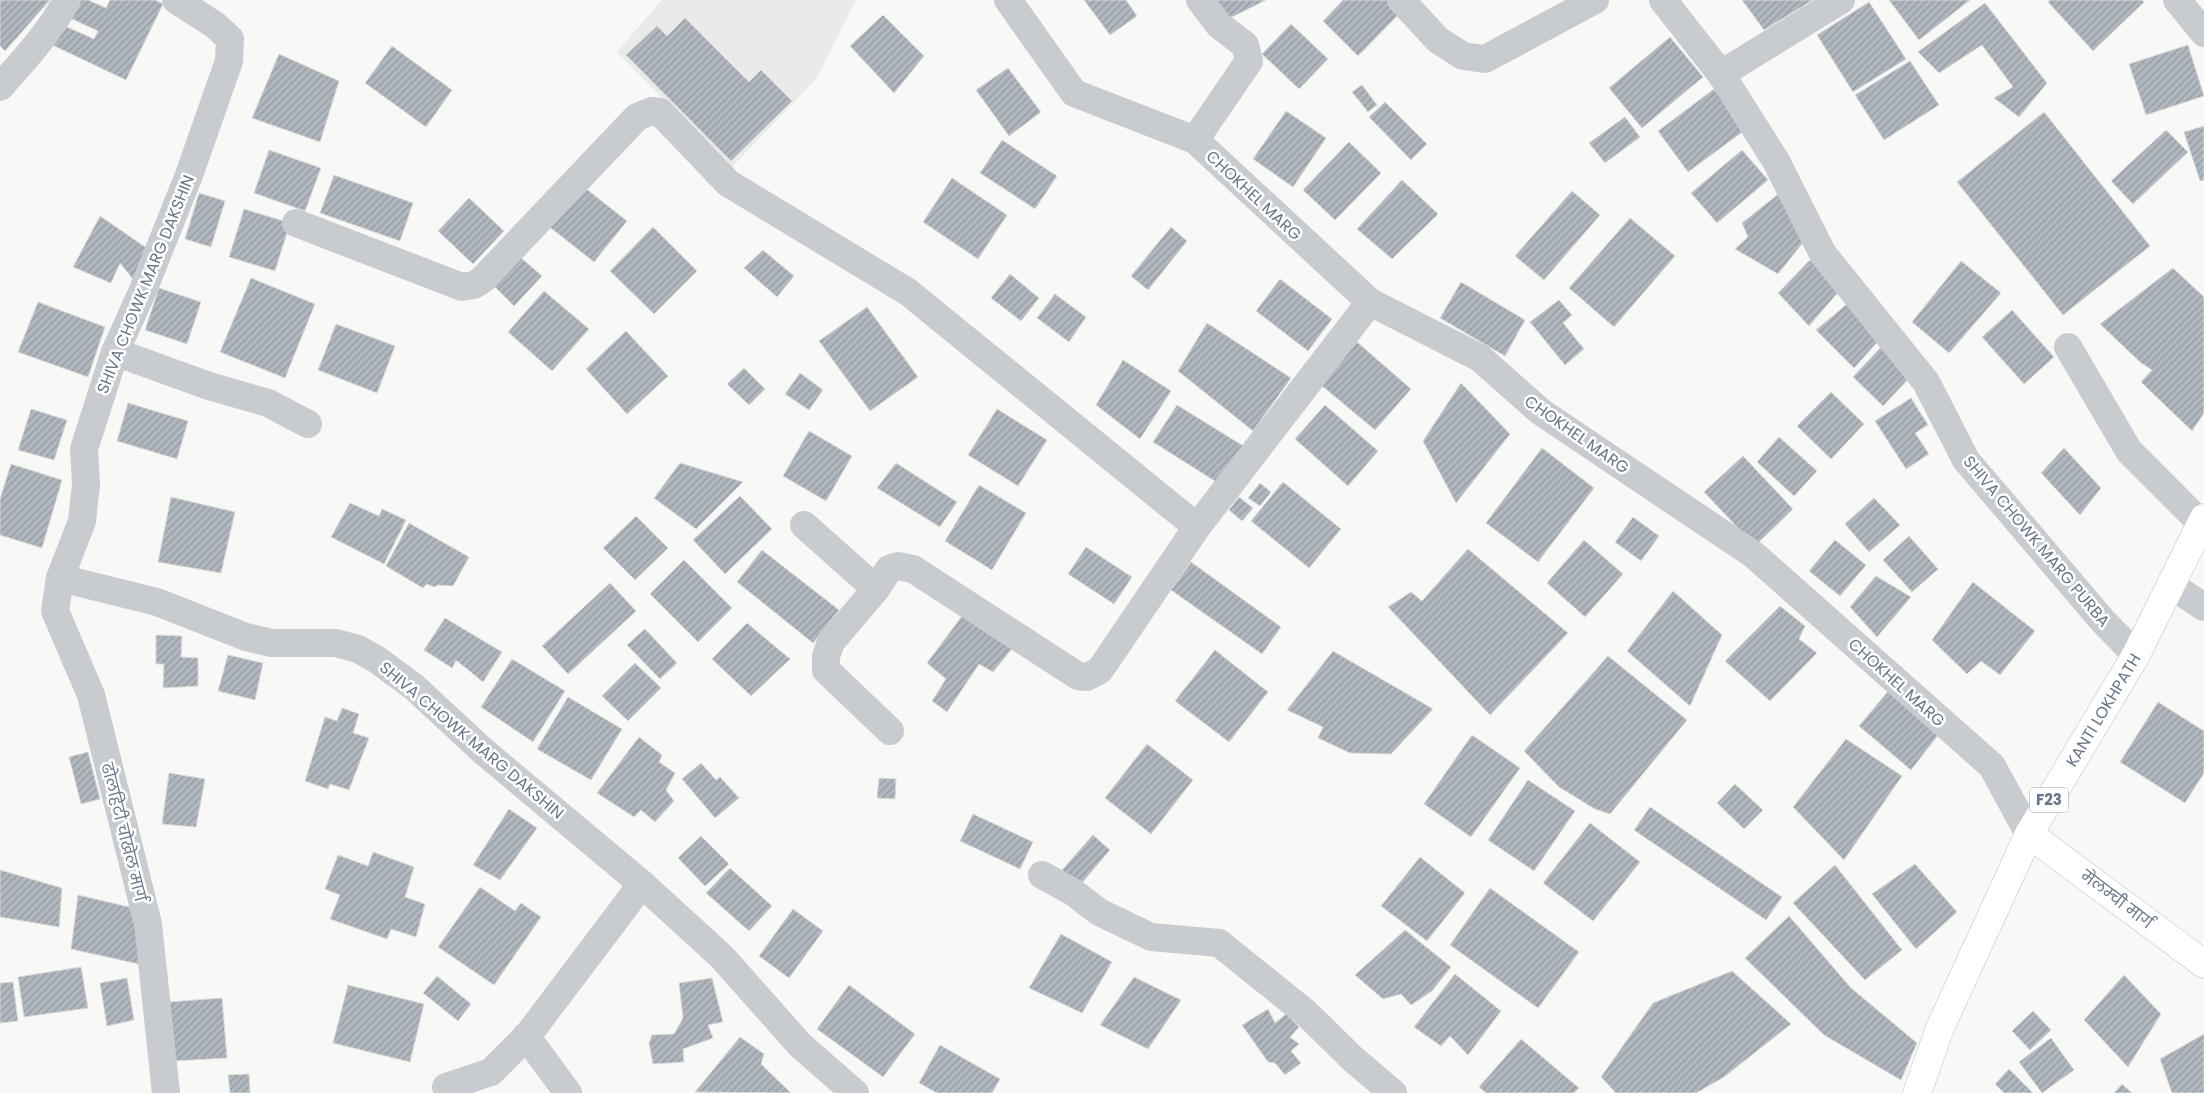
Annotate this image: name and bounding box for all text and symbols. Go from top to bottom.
street label: CHOKHEL MARG [1201,145,1306,246]
street label: SHIVA CHOWK MARG DAKSHIN [91,171,200,397]
street label: CHOKHEL MARG [1520,390,1634,479]
street label: SHIVA CHOWK MARG PURBA [1958,451,2115,632]
street label: CHOKHEL MARG [1843,633,1950,732]
street label: KANTI LOKHPATH [2061,649,2146,771]
street label: SHIVA CHOWK MARG DAKSHIN [375,656,569,824]
street label: ढोलहिटी चोखेल मार्ग [95,759,153,907]
road number: F23 [2030,788,2068,812]
street label: मेलम्ची मार्ग [2075,864,2160,936]

